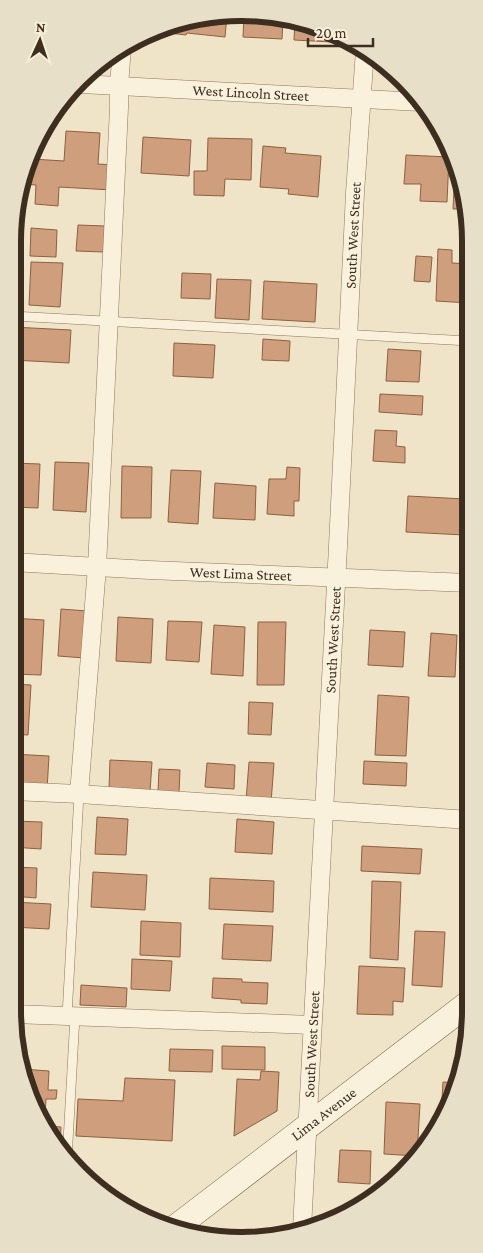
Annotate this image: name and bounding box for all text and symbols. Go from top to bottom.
north arrow [15,15,65,65]
scale bar [308,15,373,47]
text: N [35,19,46,35]
text: 20 m [316,25,347,41]
street label: West Lincoln Street [192,82,310,104]
street label: South West Street [342,180,364,289]
street label: West Lima Street [189,564,293,584]
street label: South West Street [322,585,344,694]
street label: South West Street [301,989,323,1098]
street label: Lima Avenue [288,1084,360,1144]

